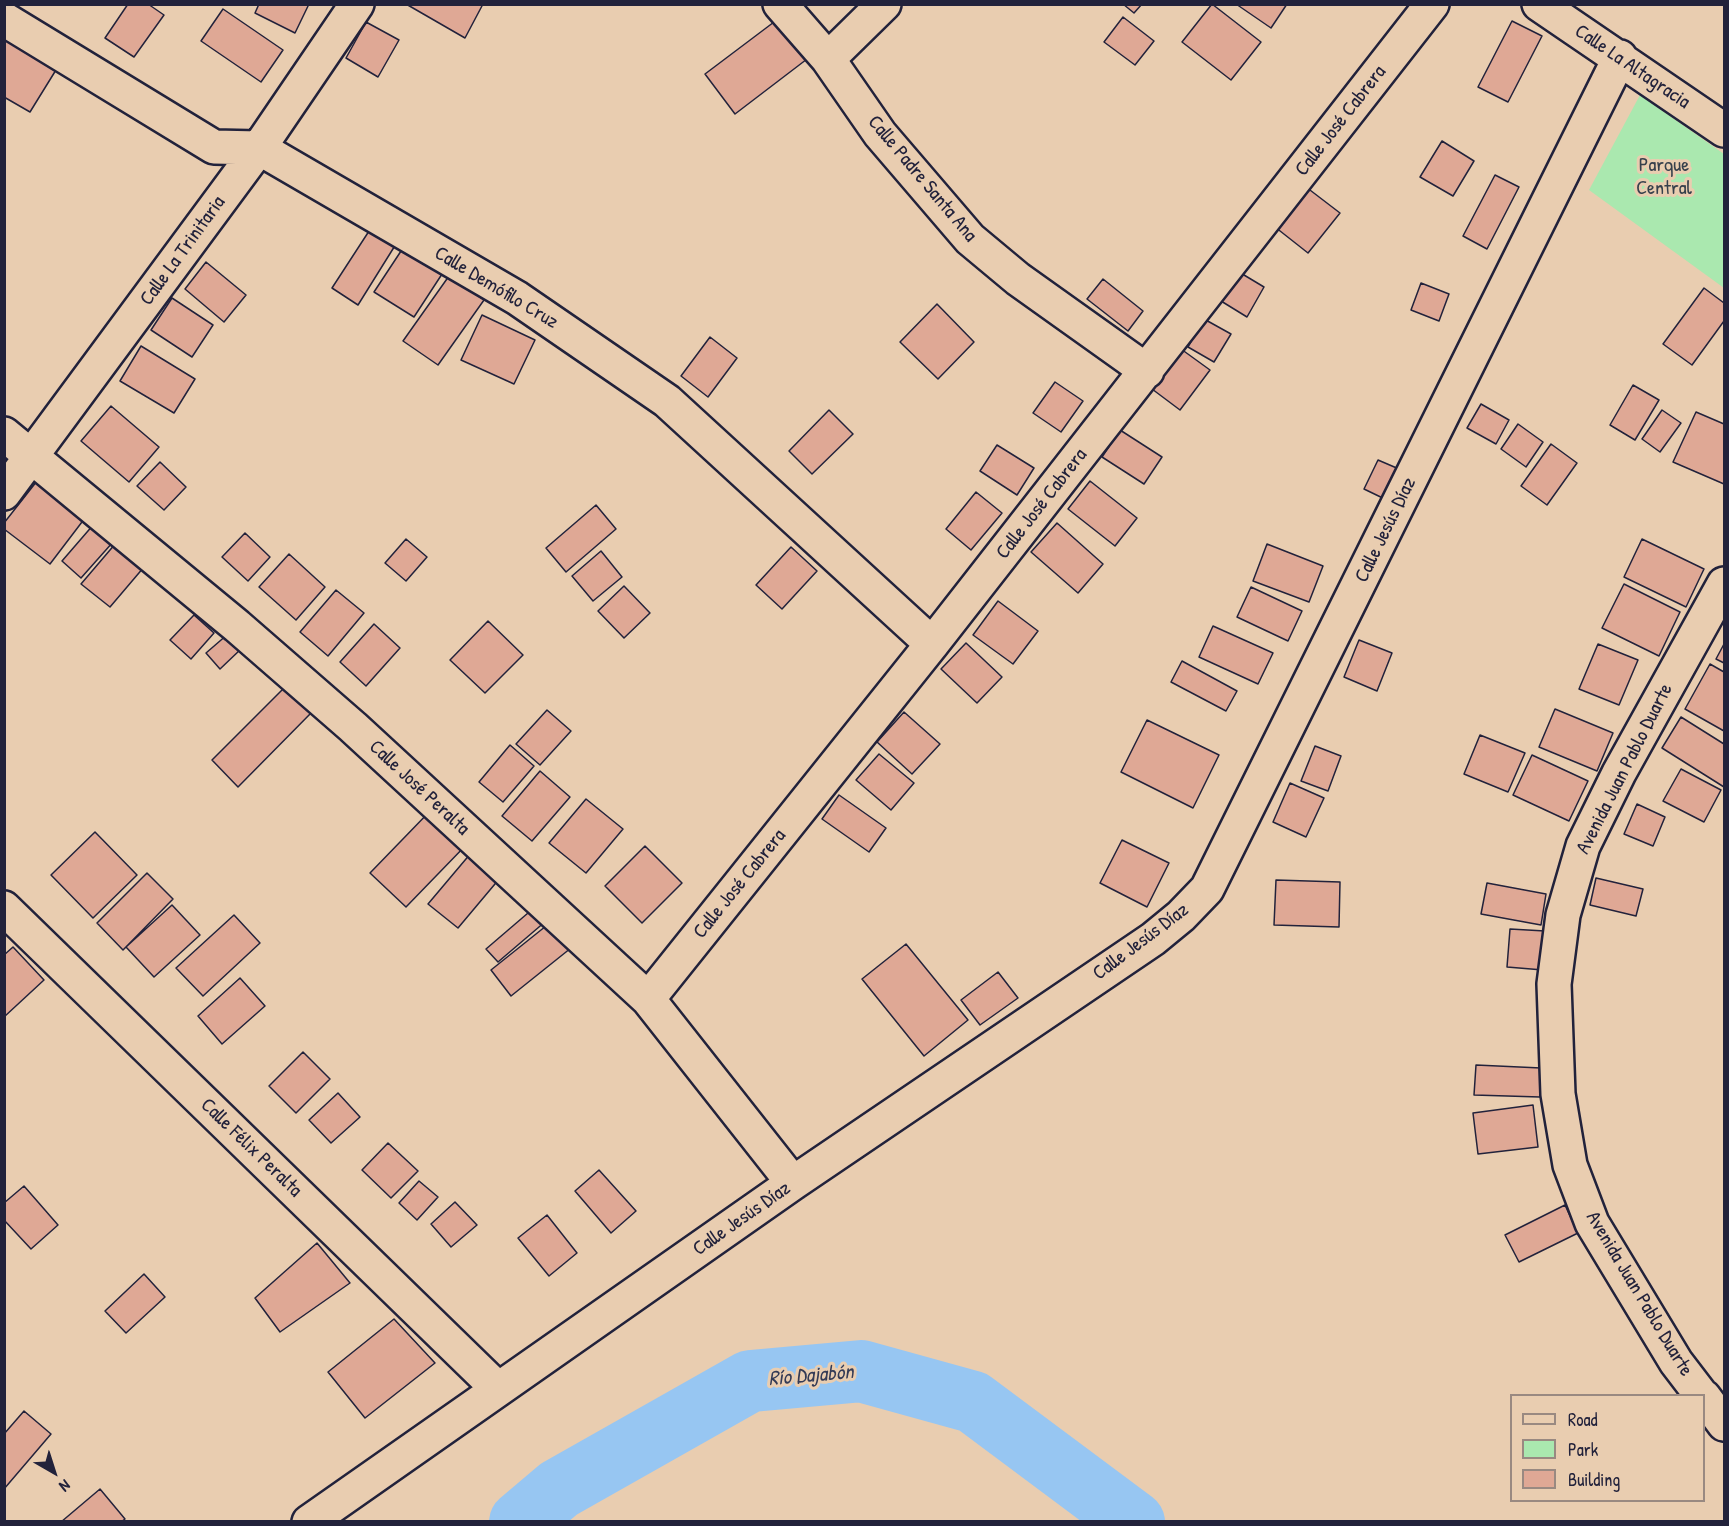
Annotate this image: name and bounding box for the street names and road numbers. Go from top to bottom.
street label: Calle La Altagracia [1570,20,1694,114]
street label: Calle José Cabrera [1290,61,1392,181]
street label: Calle Padre Santa Ana [862,111,982,247]
street label: Calle La Trinitaria [135,191,231,311]
street label: Calle Demófilo Cruz [430,242,562,334]
street label: Calle José Cabrera [991,444,1093,564]
street label: Calle Jesús Díaz [1350,474,1422,586]
street label: Avenida Juan Pablo Duarte [1572,680,1678,858]
street label: Calle José Peralta [364,735,474,841]
street label: Calle José Cabrera [689,824,791,944]
street label: Calle Jesús Díaz [1088,898,1194,986]
street label: Calle Félix Peralta [195,1094,307,1202]
street label: Calle Jesús Díaz [689,1177,795,1261]
street label: Avenida Juan Pablo Duarte [1580,1207,1698,1381]

